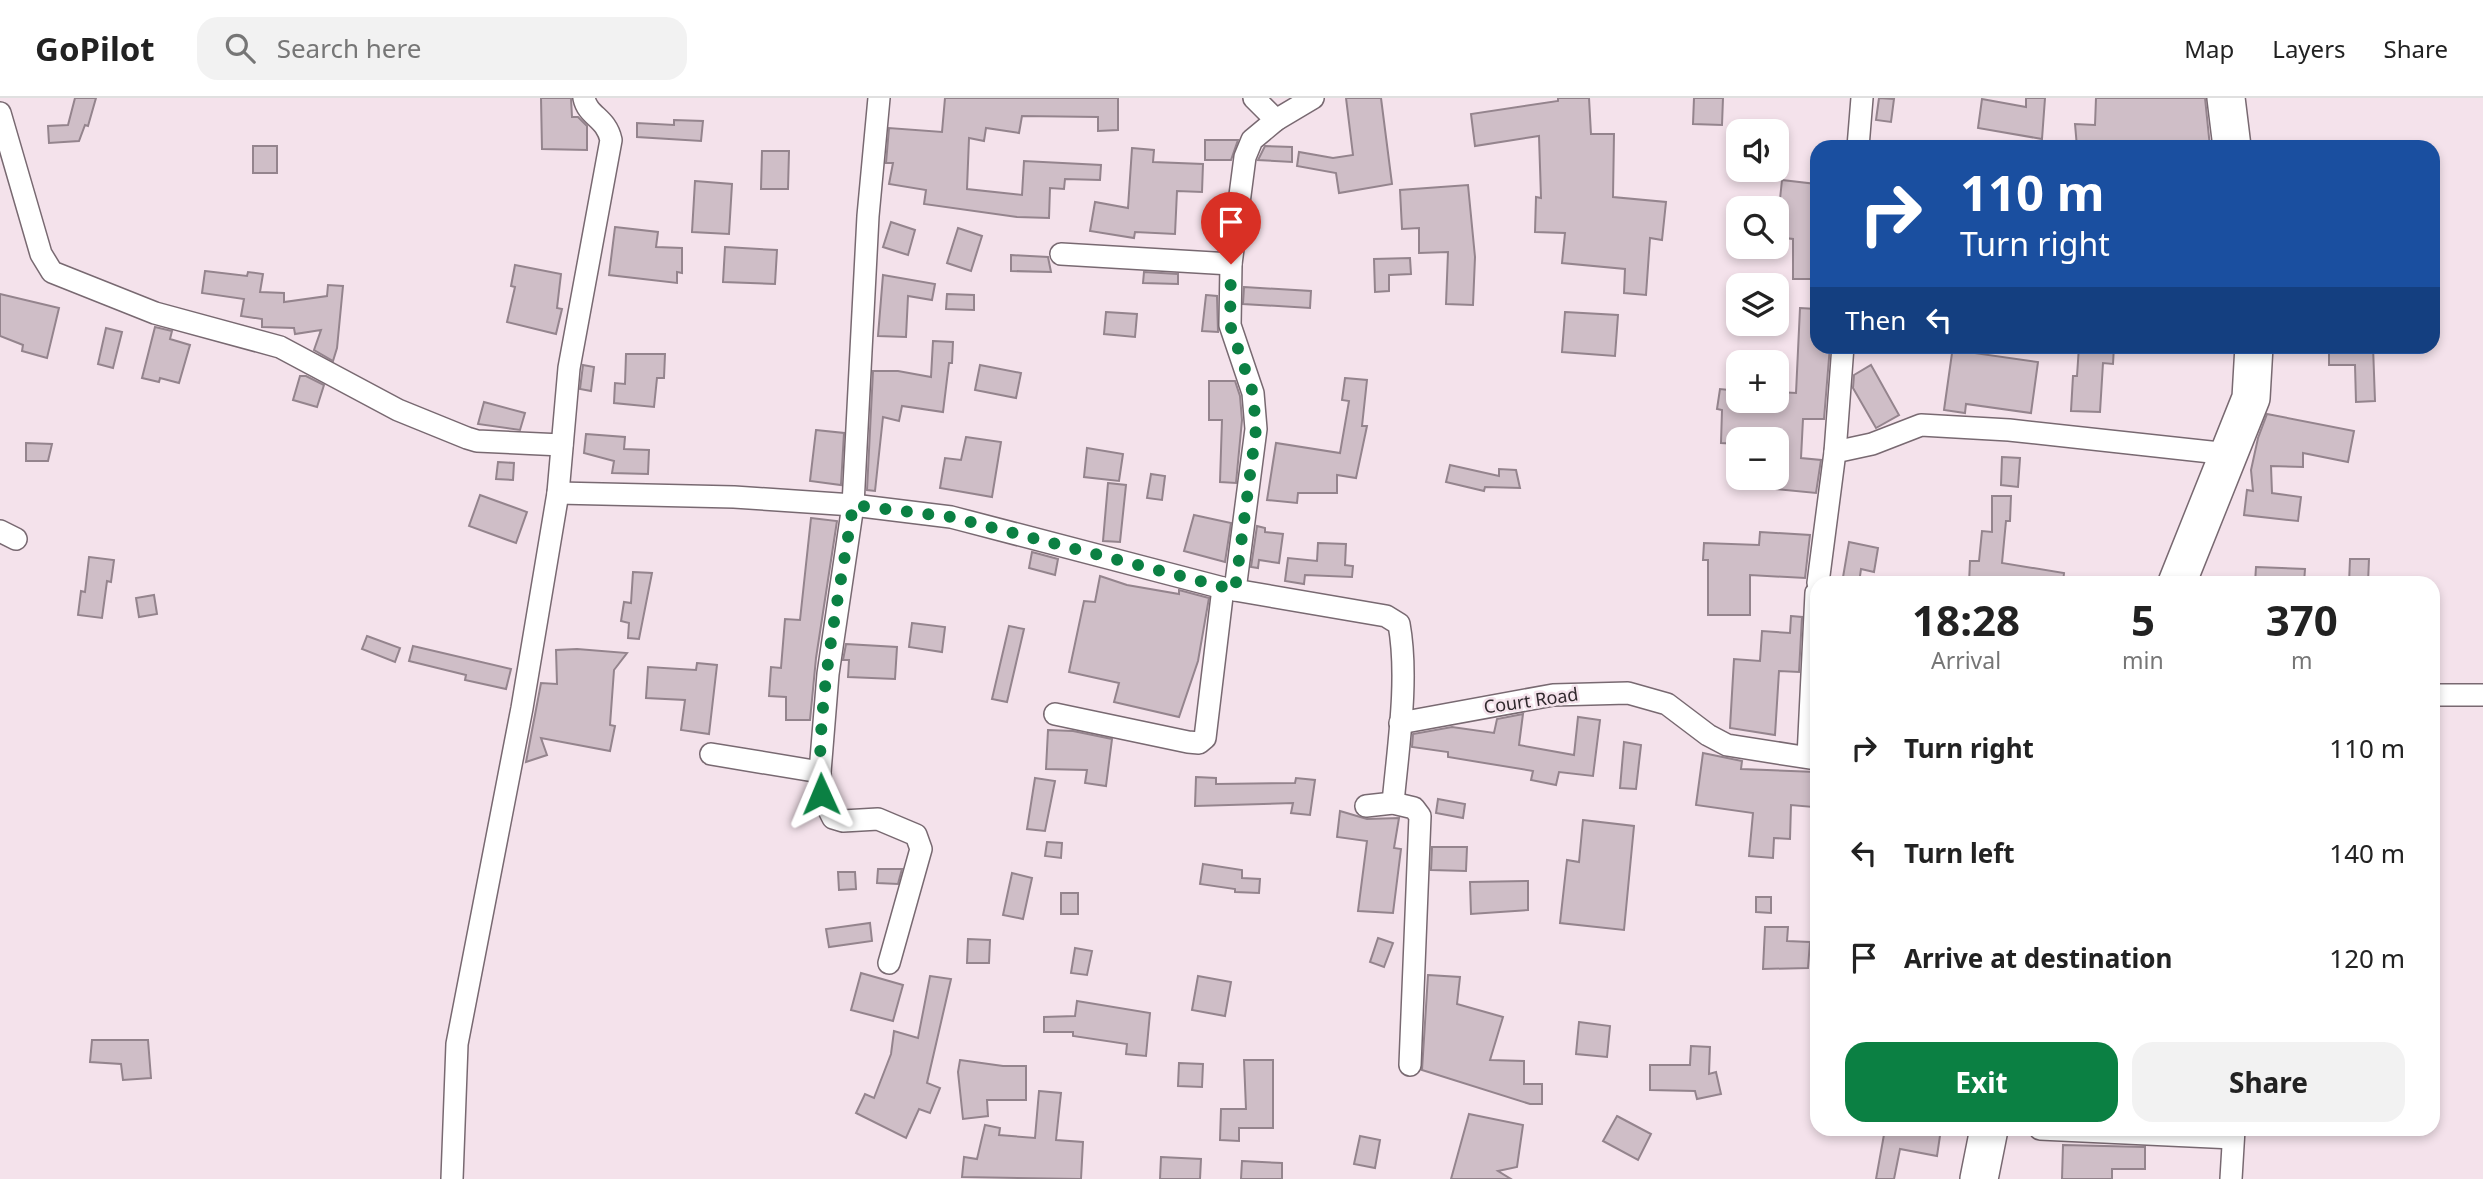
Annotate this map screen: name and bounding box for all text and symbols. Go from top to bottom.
search box [197,17,687,80]
text: GoPilot [35,26,155,71]
icon: search [221,29,259,67]
text: Search here [277,30,421,66]
text: Map [2184,32,2234,65]
text: Layers [2272,32,2346,65]
text: Share [2384,32,2448,65]
map controls [1726,119,1789,490]
button: sound [1726,119,1789,182]
text: 110 m [1960,159,2105,225]
icon: right [1845,168,1936,259]
pin [1201,192,1261,264]
button: search [1726,196,1789,259]
icon: arrive [1212,203,1250,241]
text: Turn right [1960,222,2110,265]
button: layers [1726,273,1789,336]
icon: left [1920,301,1958,339]
text: Then [1845,302,1906,338]
button: + [1726,350,1789,413]
button: − [1726,427,1789,490]
text: 18:28 [1912,591,2020,648]
text: 5 [2131,591,2155,648]
text: 370 [2266,591,2338,648]
text: Arrival [1931,644,2001,676]
text: min [2122,644,2164,676]
text: m [2291,644,2313,676]
street label: Court Road [1482,681,1580,719]
icon: right [1845,729,1883,767]
text: Turn right [1904,730,2034,766]
text: 110 m [2329,730,2405,766]
position arrow [784,757,858,831]
icon: left [1845,834,1883,872]
text: Turn left [1904,835,2015,871]
text: 140 m [2329,835,2405,871]
icon: arrive [1845,939,1883,977]
text: Arrive at destination [1904,940,2173,976]
text: 120 m [2329,940,2405,976]
button: Exit [1845,1042,2118,1122]
button: Share [2132,1042,2405,1122]

